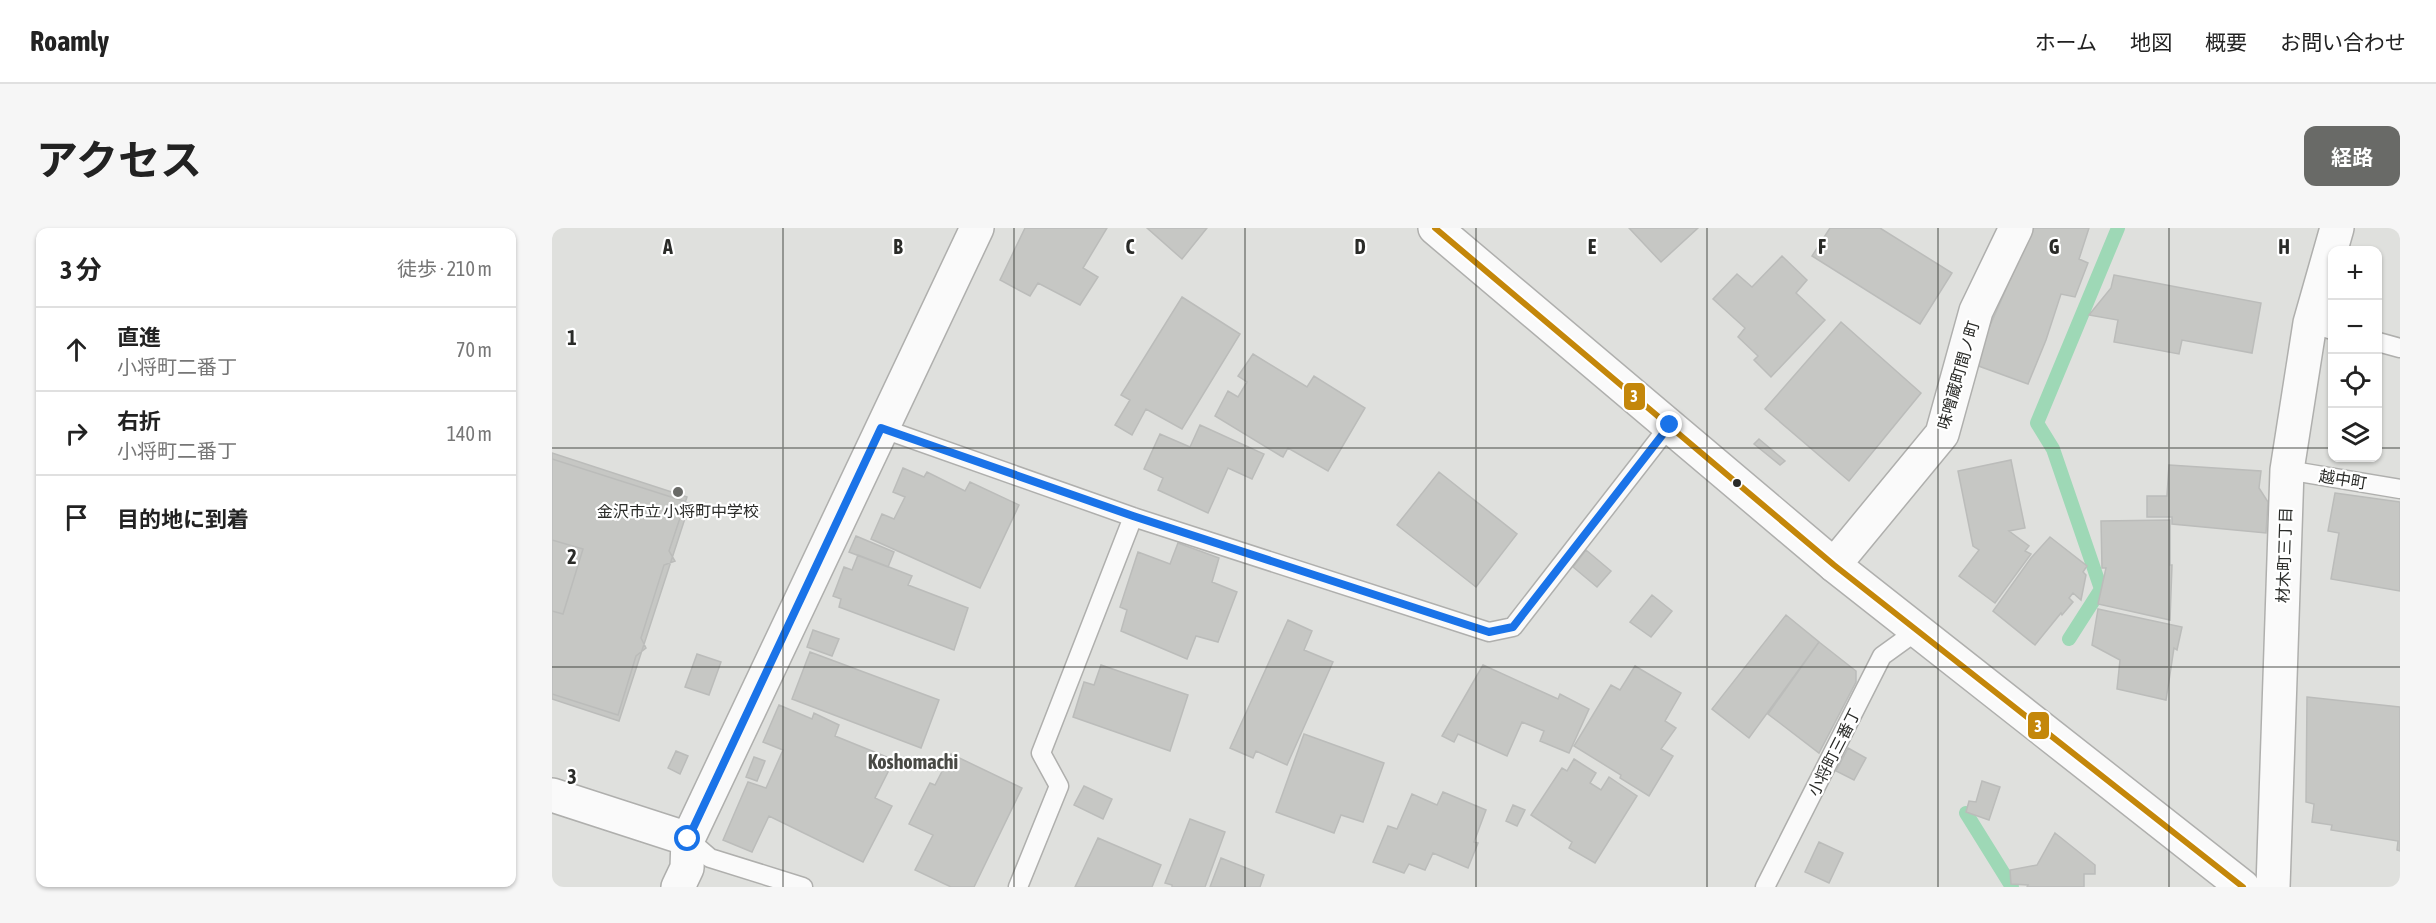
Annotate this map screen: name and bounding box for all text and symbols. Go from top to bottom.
text: Roamly [30,25,109,57]
text: ホーム [2035,30,2097,54]
text: 地図 [2130,30,2172,54]
text: 概要 [2205,30,2247,54]
text: お問い合わせ [2280,30,2406,54]
button: 経路 [2304,126,2400,186]
text: アクセス [36,136,202,184]
text: A [662,235,673,258]
text: B [893,235,903,258]
text: C [1126,235,1135,258]
text: D [1354,235,1366,258]
text: E [1588,235,1597,258]
text: F [1818,235,1826,258]
text: G [2049,235,2060,258]
text: H [2278,235,2290,258]
map controls [2328,246,2382,462]
button: + [2328,246,2382,300]
text: 3 分 [60,255,102,285]
text: 徒歩 · 210 m [397,257,492,280]
button: − [2328,300,2382,354]
street label: 味噌蔵町間ノ町 [1934,319,1982,431]
text: 直進 [117,324,161,350]
text: 1 [567,326,577,349]
icon: ahead [60,333,93,366]
text: 70 m [456,338,492,361]
button: locate [2328,354,2382,408]
text: 小将町二番丁 [117,355,237,378]
line badge: 3 [1623,382,1646,411]
text: 3 [1630,387,1638,405]
text: 右折 [117,408,161,434]
button: layers [2328,408,2382,462]
route end [1656,411,1682,437]
icon: right [60,417,93,450]
text: 140 m [447,422,492,445]
text: 小将町二番丁 [117,439,237,462]
street label: 越中町 [2318,466,2368,492]
unlabelled marker [1731,477,1743,489]
marker: 金沢市立 小将町中学校 [671,485,685,499]
icon: arrive [60,501,93,534]
place label: 金沢市立 小将町中学校 [597,502,759,520]
text: 目的地に到着 [117,506,249,532]
street label: 材木町三丁目 [2273,507,2295,603]
text: 2 [567,545,577,568]
street label: 小将町三番丁 [1804,705,1864,799]
line badge: 3 [2027,711,2050,740]
text: 3 [2034,717,2042,735]
district label: Koshomachi [868,750,958,773]
text: 3 [567,765,577,788]
route start [674,825,700,851]

